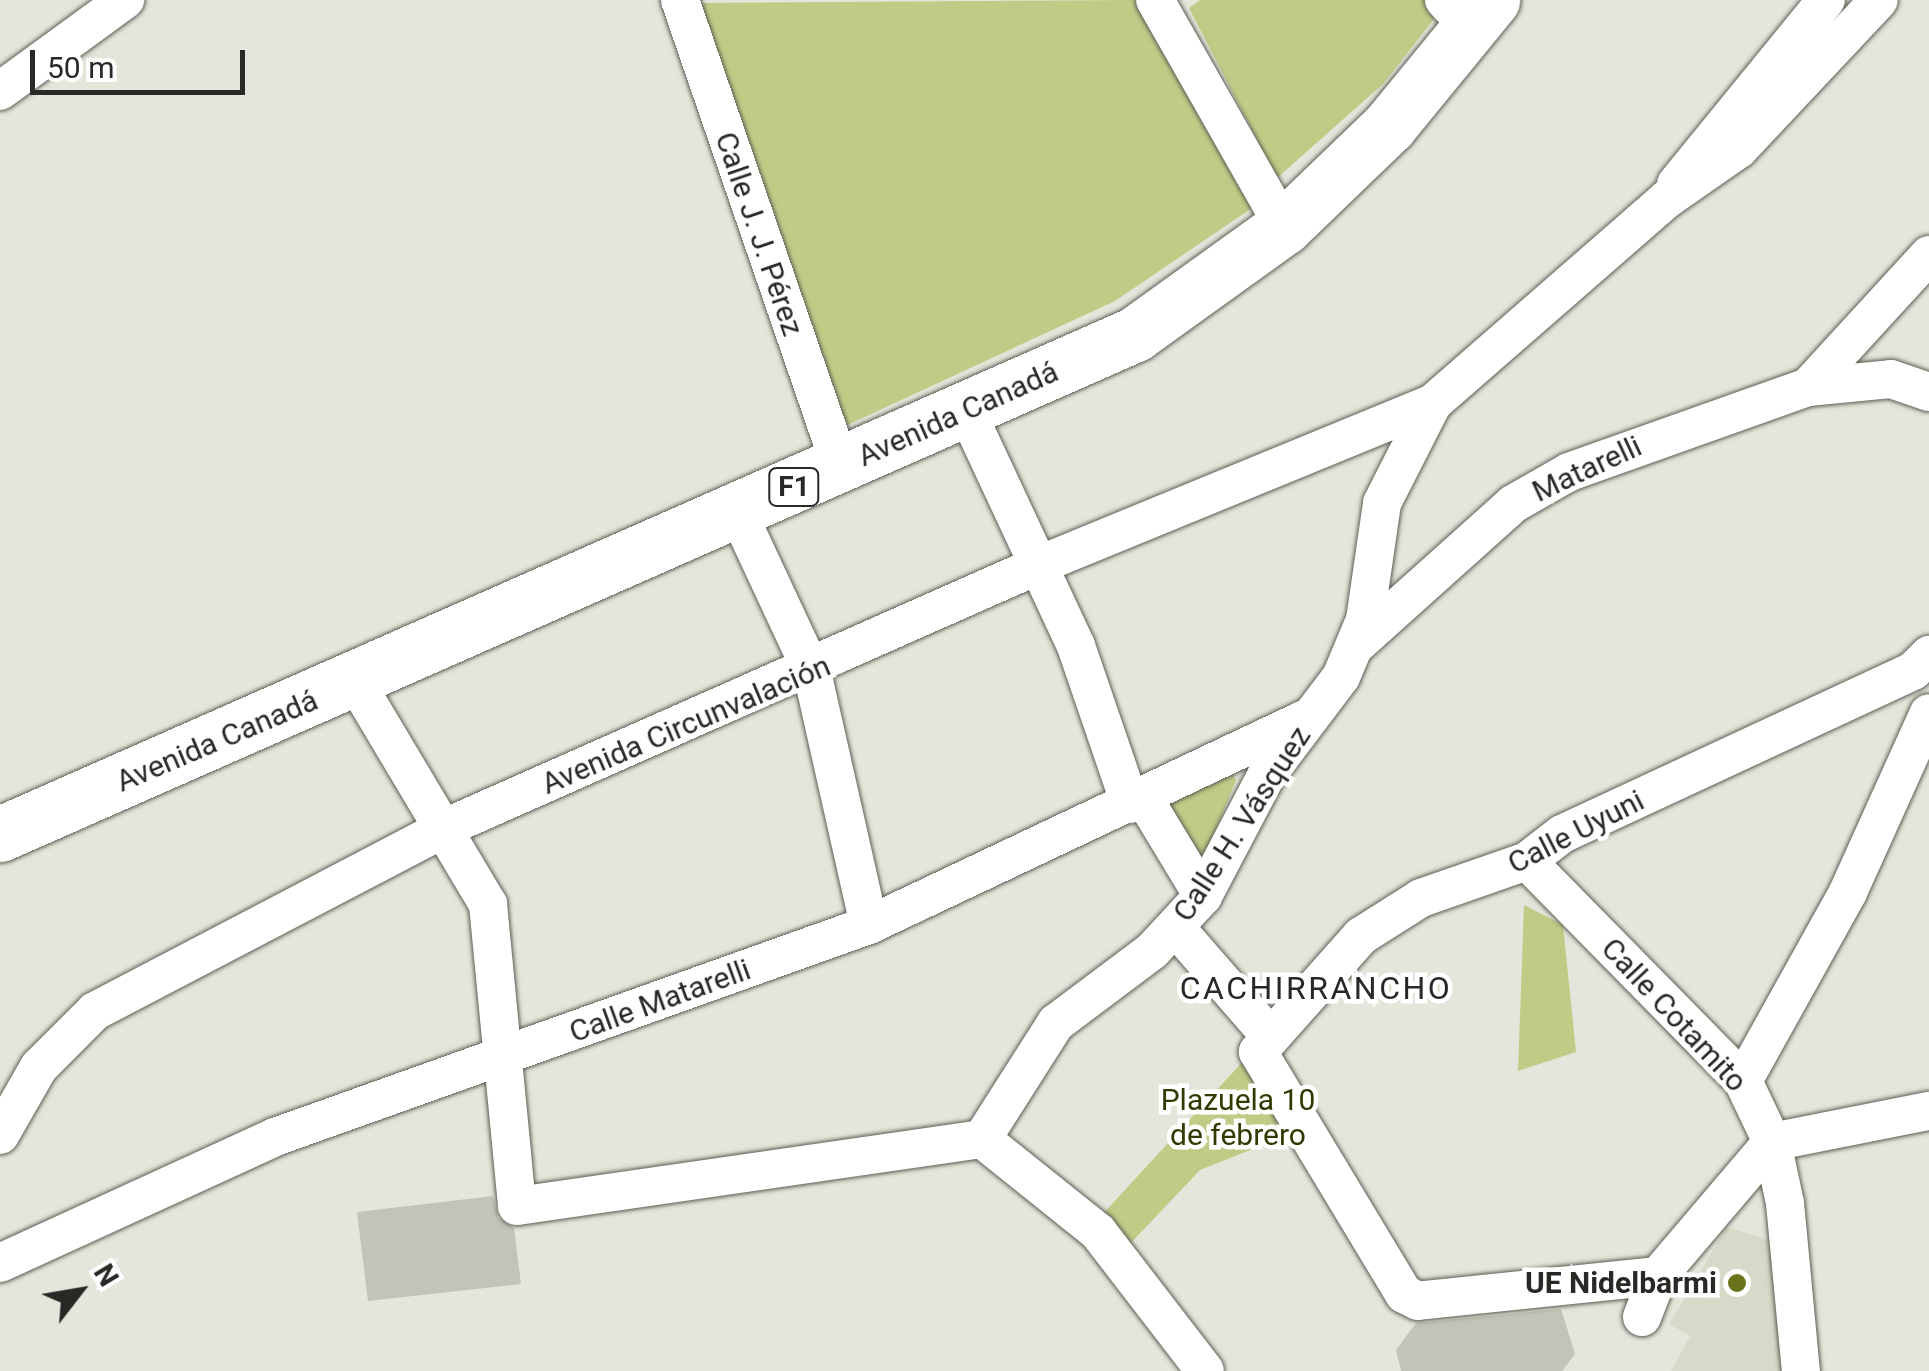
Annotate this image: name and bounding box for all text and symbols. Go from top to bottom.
scale bar [35,30,250,92]
text: 50 m [47,50,114,85]
street label: Calle J. J. Pérez [707,127,811,341]
street label: Avenida Canadá [852,354,1064,474]
street label: Matarelli [1527,428,1647,510]
road number: F1 [766,464,822,510]
street label: Avenida Circunvalación [536,648,836,802]
street label: Avenida Canadá [111,682,323,800]
street label: Calle H. Vásquez [1166,720,1318,928]
street label: Calle Uyuni [1502,782,1650,882]
street label: Calle Cotamito [1594,931,1754,1099]
street label: Calle Matarelli [565,952,755,1050]
district label: CACHIRRANCHO [1180,969,1452,1007]
park label: Plazuela 10 de febrero [1161,1082,1315,1152]
north arrow [30,1241,130,1341]
text: N [87,1258,125,1292]
place label: UE Nidelbarmi [1525,1265,1717,1301]
marker: UE Nidelbarmi [1726,1272,1748,1294]

